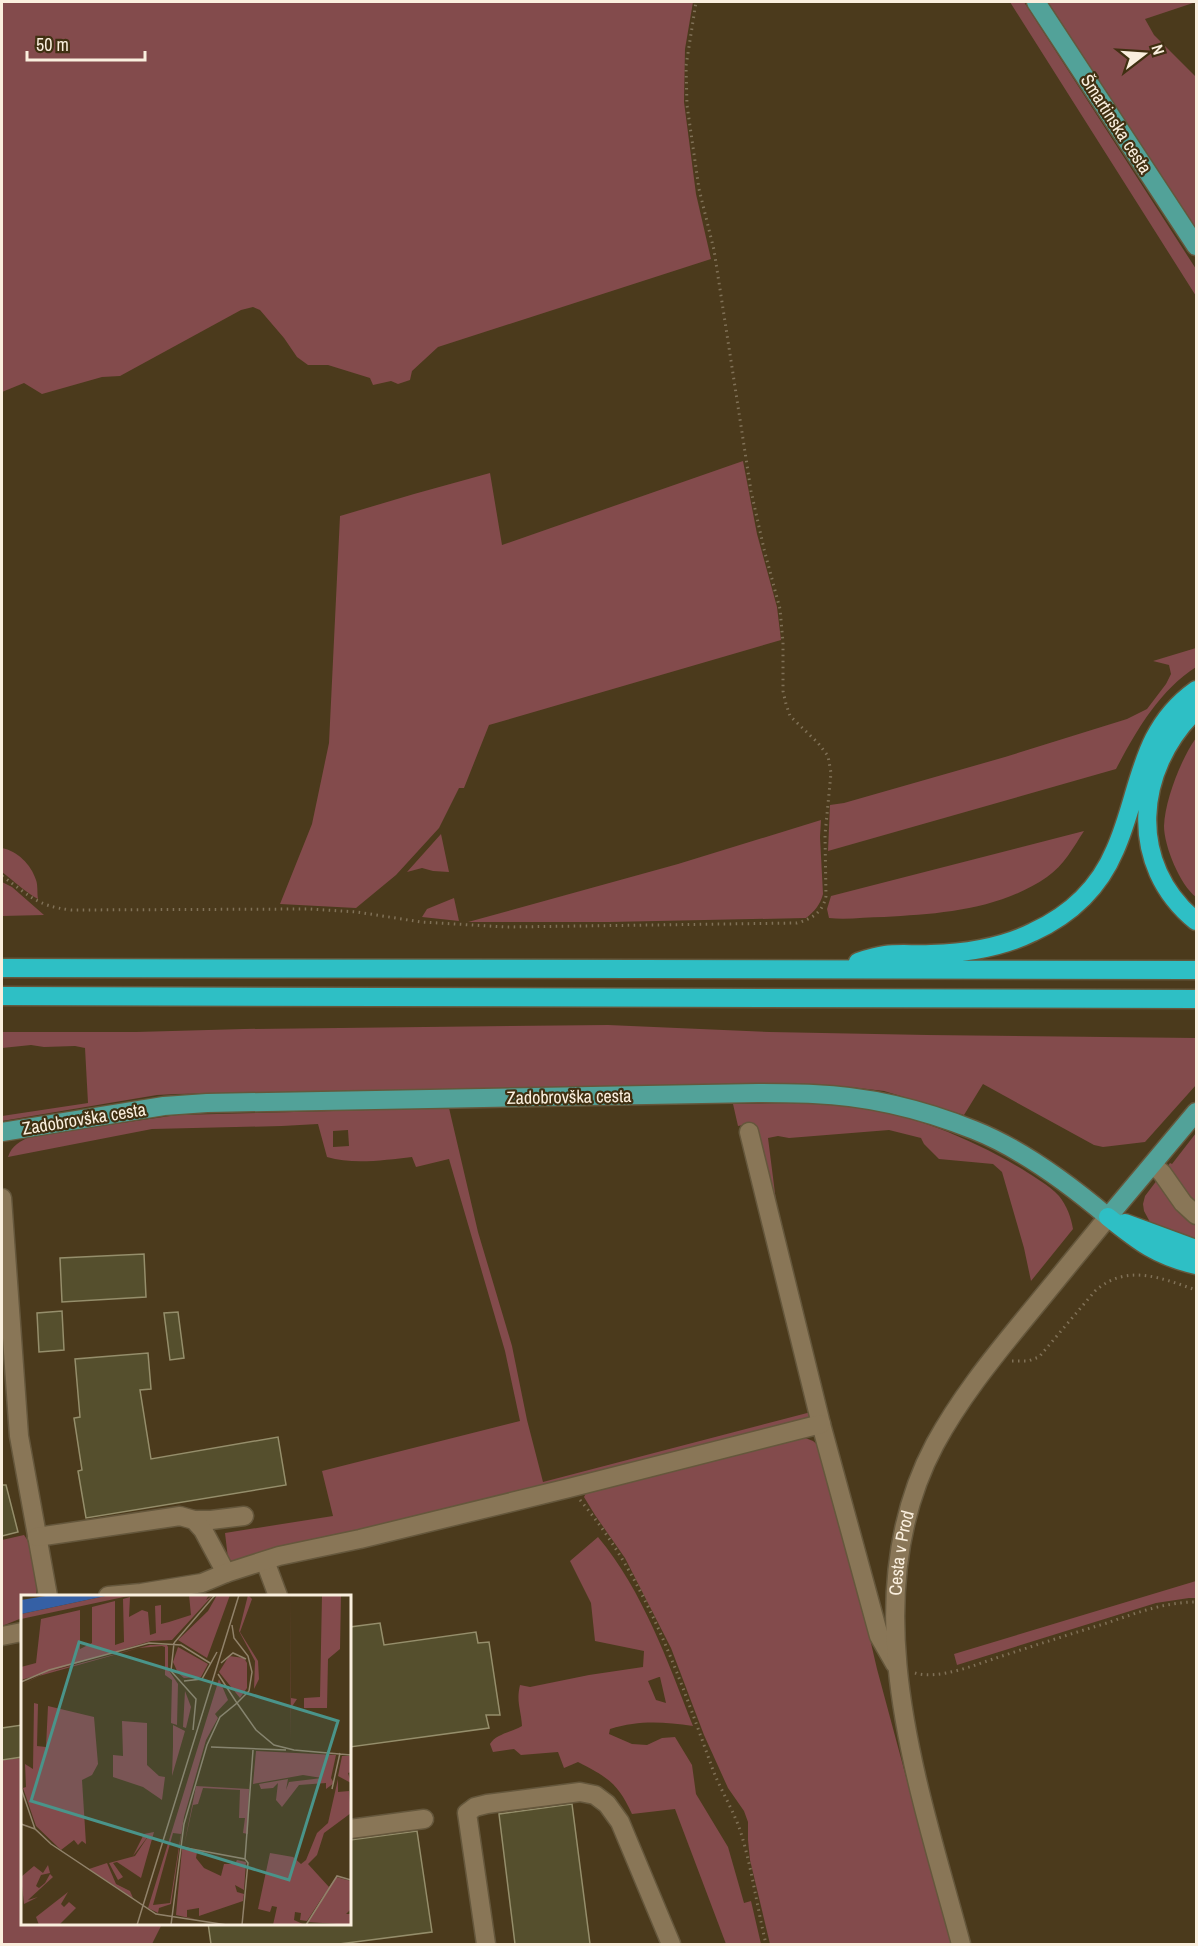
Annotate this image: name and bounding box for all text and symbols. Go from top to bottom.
scale bar [27,24,146,62]
north arrow [1114,24,1174,84]
text: 50 m [36,32,69,57]
text: N [1146,42,1170,57]
street label: Šmartinska cesta [1075,69,1158,178]
street label: Zadobrovška cesta [506,1083,632,1110]
street label: Zadobrovška cesta [20,1096,147,1141]
street label: Cesta v Prod [882,1508,920,1596]
inset map [21,1595,351,1925]

